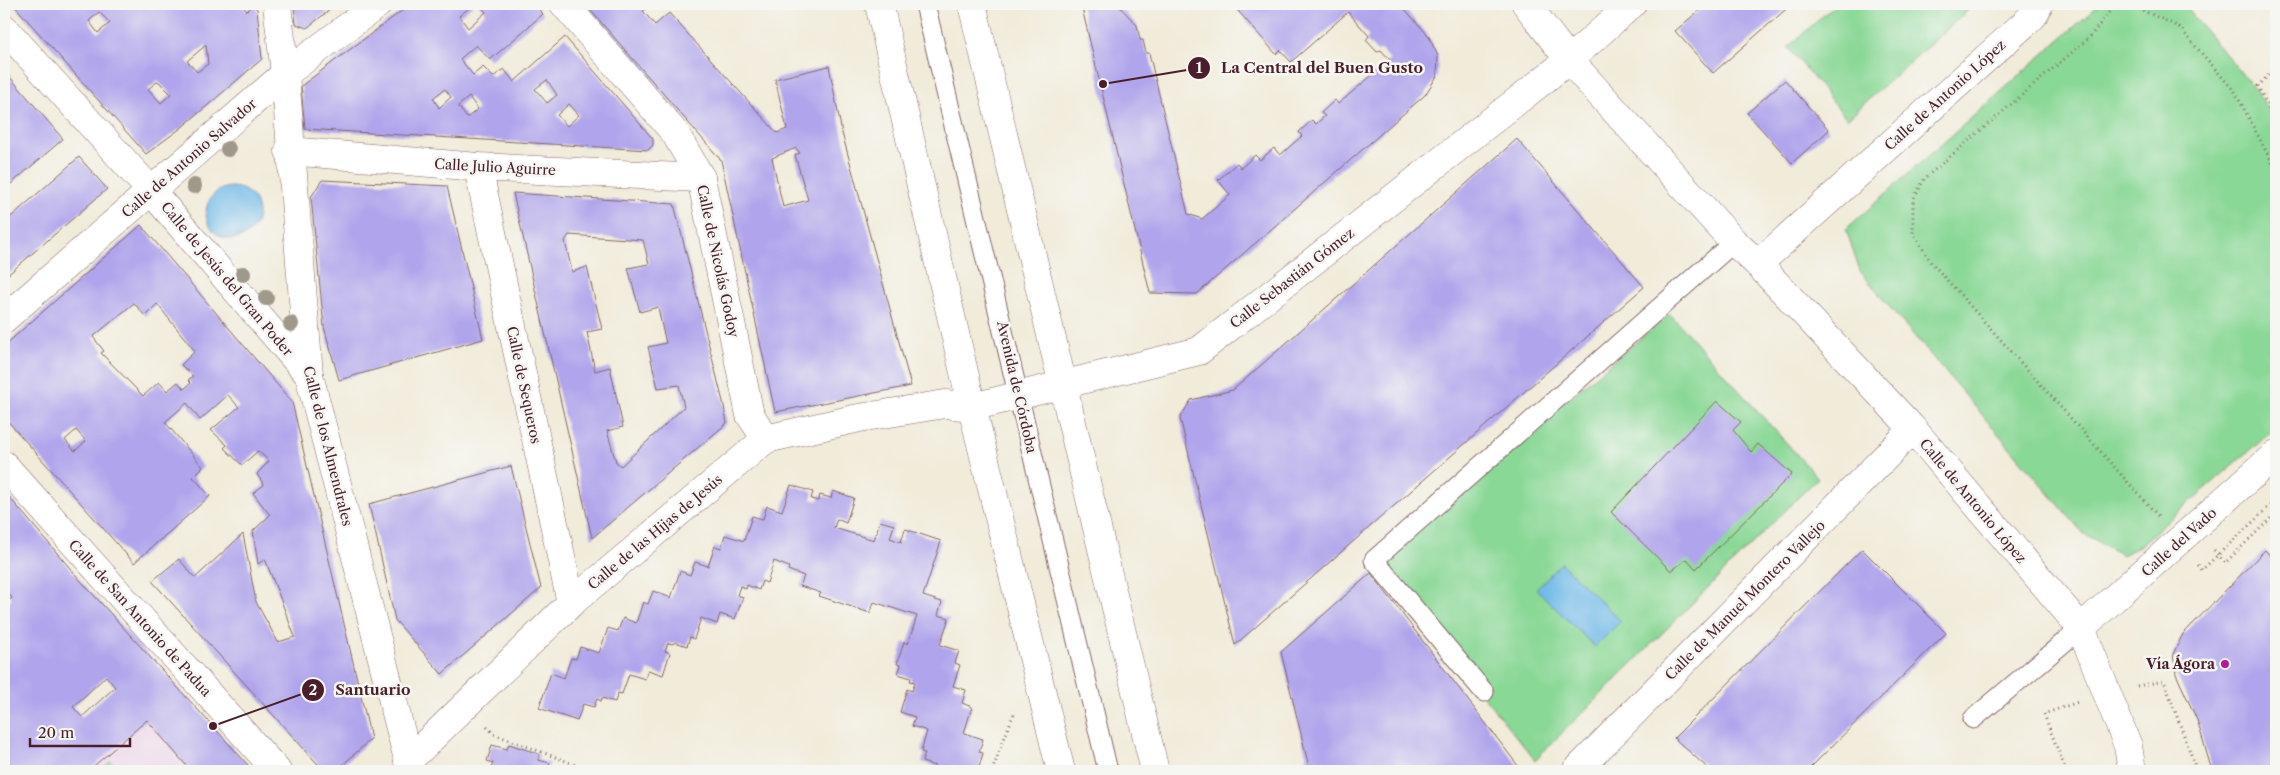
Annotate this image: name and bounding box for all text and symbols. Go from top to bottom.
street label: Calle de Antonio López [1881,36,2009,154]
callout: La Central del Buen Gusto [1186,53,1434,83]
text: 1 [1196,58,1203,77]
text: La Central del Buen Gusto [1221,58,1423,77]
street label: Calle de Antonio Salvador [118,94,260,222]
street label: Calle Julio Aguirre [434,155,556,179]
street label: Calle de Nicolás Godoy [693,183,743,339]
street label: Calle de Jesús del Gran Poder [157,198,297,360]
street label: Calle Sebastián Gómez [1226,224,1358,332]
street label: Avenida de Córdoba [993,318,1041,455]
street label: Calle de Sequeros [503,325,545,445]
street label: Calle de los Almendrales [299,364,357,528]
street label: Calle de Antonio López [1916,435,2030,567]
street label: Calle de las Hijas de Jesús [584,470,726,594]
street label: Calle del Vado [2138,503,2220,581]
street label: Calle de Manuel Montero Vallejo [1661,516,1829,684]
street label: Calle de San Antonio de Padua [65,536,216,701]
place label: Vía Ágora [2145,654,2216,673]
marker: Vía Ágora [2219,658,2231,670]
callout: Santuario [300,675,420,705]
text: 2 [309,680,318,699]
text: Santuario [335,680,411,699]
scale bar [30,715,130,747]
text: 20 m [38,723,74,742]

